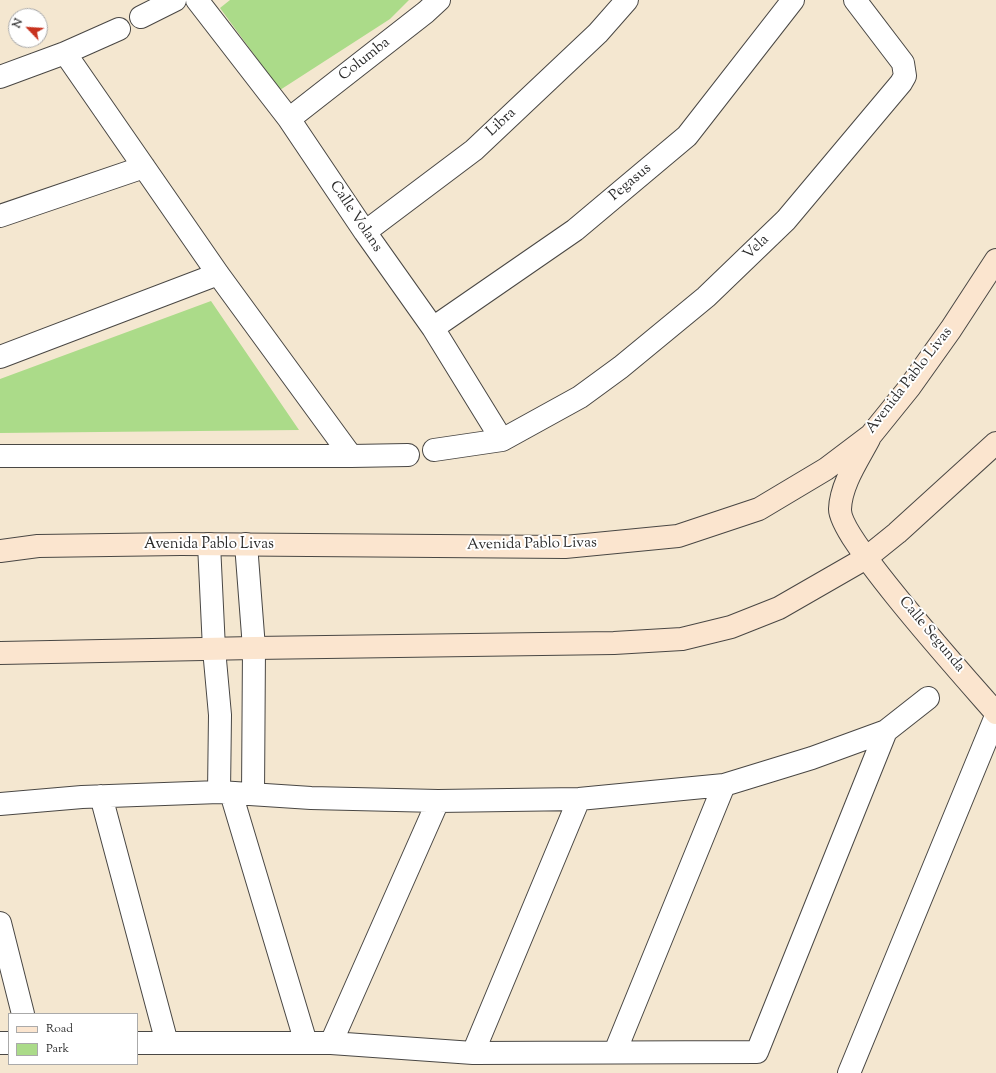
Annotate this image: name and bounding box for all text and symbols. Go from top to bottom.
north arrow [8,8,48,48]
text: N [9,16,27,31]
street label: Columba [336,34,394,86]
street label: Libra [483,105,521,141]
street label: Pegasus [606,160,656,206]
street label: Calle Volans [325,178,385,256]
street label: Vela [740,232,774,264]
street label: Avenida Pablo Livas [863,324,957,438]
street label: Avenida Pablo Livas [467,535,597,555]
street label: Avenida Pablo Livas [144,536,274,554]
street label: Calle Segunda [894,594,968,676]
legend [8,1013,138,1065]
text: Road [46,1020,73,1038]
text: Park [46,1040,69,1058]

